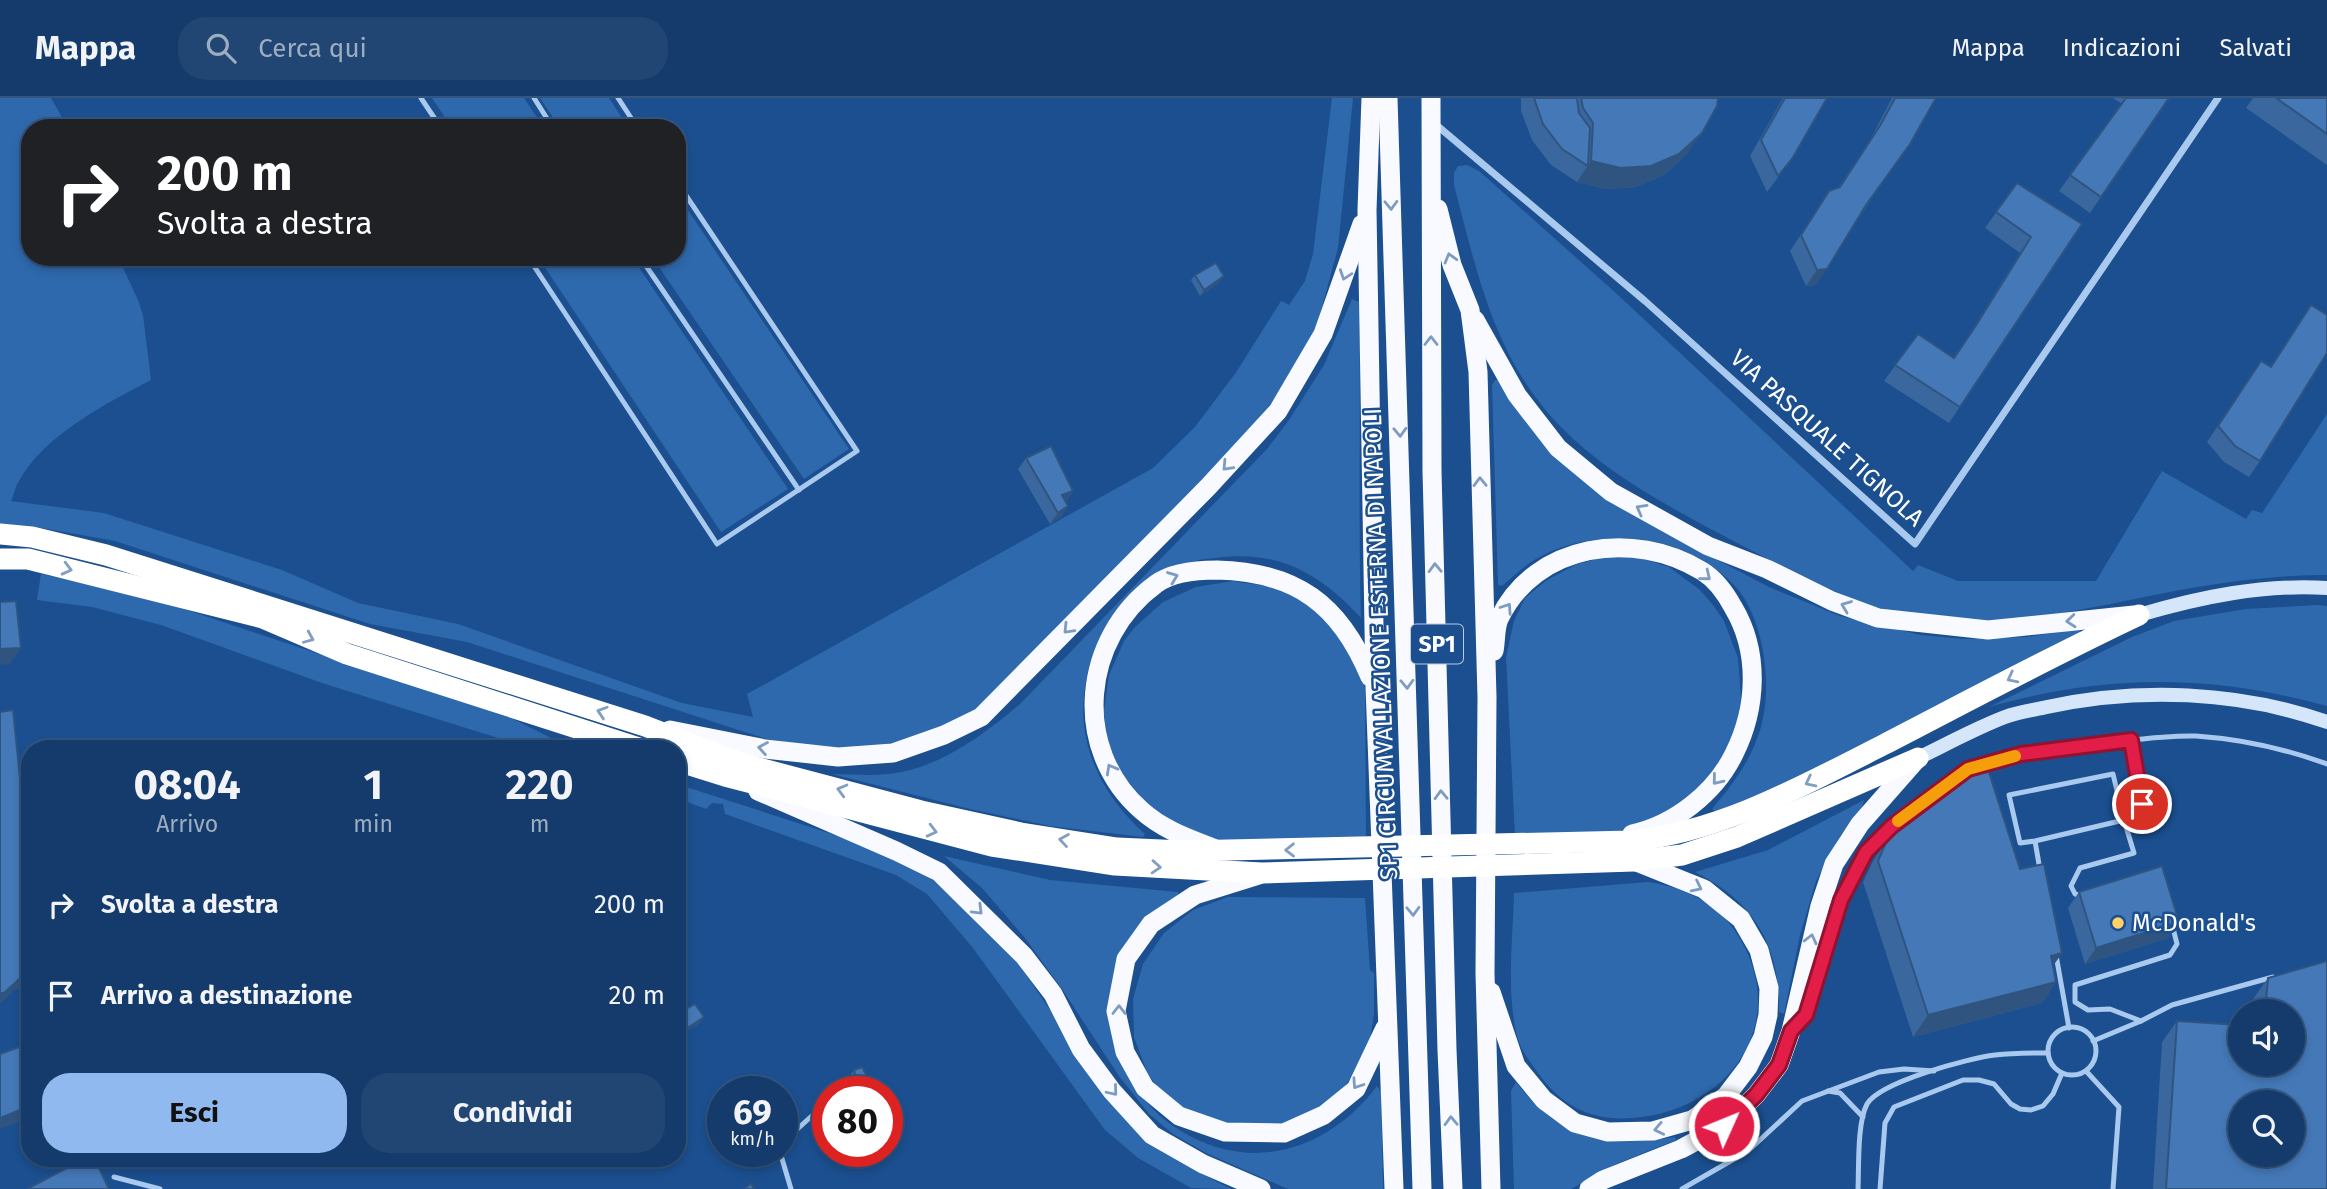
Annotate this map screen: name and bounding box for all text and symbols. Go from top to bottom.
search box [178,17,668,80]
text: Mappa [35,28,136,68]
icon: search [202,29,240,67]
text: Cerca qui [258,33,367,64]
text: Mappa [1952,34,2025,62]
text: Indicazioni [2063,34,2181,62]
text: Salvati [2219,34,2292,62]
text: 200 m [157,144,293,203]
icon: right [42,147,133,238]
one-way arrow [1384,199,1399,210]
text: Svolta a destra [157,204,373,242]
one-way arrow [1444,253,1459,265]
one-way arrow [1339,268,1353,280]
one-way arrow [1423,335,1439,345]
street label: VIA PASQUALE TIGNOLA [1725,344,1930,532]
street label: SP1 CIRCUMVALLAZIONE ESTERNA DI NAPOLI [1359,408,1403,880]
one-way arrow [1392,427,1407,438]
one-way arrow [1223,458,1235,471]
one-way arrow [1473,476,1488,487]
one-way arrow [1636,504,1649,517]
one-way arrow [61,561,73,575]
one-way arrow [1427,562,1442,573]
one-way arrow [1698,568,1711,580]
one-way arrow [1166,571,1178,585]
one-way arrow [1841,601,1853,615]
one-way arrow [1499,603,1512,616]
one-way arrow [2065,613,2076,628]
one-way arrow [1063,620,1076,633]
road number: SP1 [1411,624,1463,664]
one-way arrow [302,630,314,644]
one-way arrow [2007,670,2019,684]
one-way arrow [1399,679,1414,690]
one-way arrow [597,706,609,720]
one-way arrow [757,741,769,756]
text: 08:04 [133,760,241,810]
text: 1 [363,760,383,810]
text: 220 [506,760,574,810]
one-way arrow [1106,764,1119,776]
one-way arrow [1712,773,1725,785]
one-way arrow [1804,774,1817,788]
pin [2112,774,2172,834]
one-way arrow [836,784,848,798]
icon: arrive [2123,785,2161,823]
one-way arrow [1433,790,1448,801]
text: Arrivo [156,810,218,838]
text: min [353,810,393,838]
text: m [530,810,549,838]
one-way arrow [926,823,938,837]
one-way arrow [1058,833,1070,848]
one-way arrow [1285,842,1296,857]
one-way arrow [1151,859,1162,874]
one-way arrow [1690,879,1702,893]
icon: right [42,886,80,924]
text: Svolta a destra [101,889,279,920]
text: 200 m [594,889,665,920]
one-way arrow [970,902,983,915]
one-way arrow [1405,907,1421,917]
place label: McDonald's [2132,909,2256,937]
marker: McDonald's [2110,915,2126,931]
one-way arrow [1803,933,1817,945]
icon: arrive [42,977,80,1015]
text: Arrivo a destinazione [101,980,352,1011]
text: 20 m [608,980,665,1011]
map controls [2228,999,2305,1167]
button: sound [2228,999,2305,1076]
one-way arrow [1111,1004,1127,1015]
button: Esci [42,1073,347,1153]
button: Condividi [361,1073,665,1153]
speed limit sign: 80 [812,1076,903,1167]
one-way arrow [1352,1076,1365,1089]
one-way arrow [1105,1083,1118,1096]
position arrow [1687,1089,1761,1163]
button: search [2228,1090,2305,1167]
text: 69 [733,1091,772,1133]
one-way arrow [1443,1115,1458,1126]
one-way arrow [1653,1120,1665,1135]
text: km/h [730,1128,775,1150]

